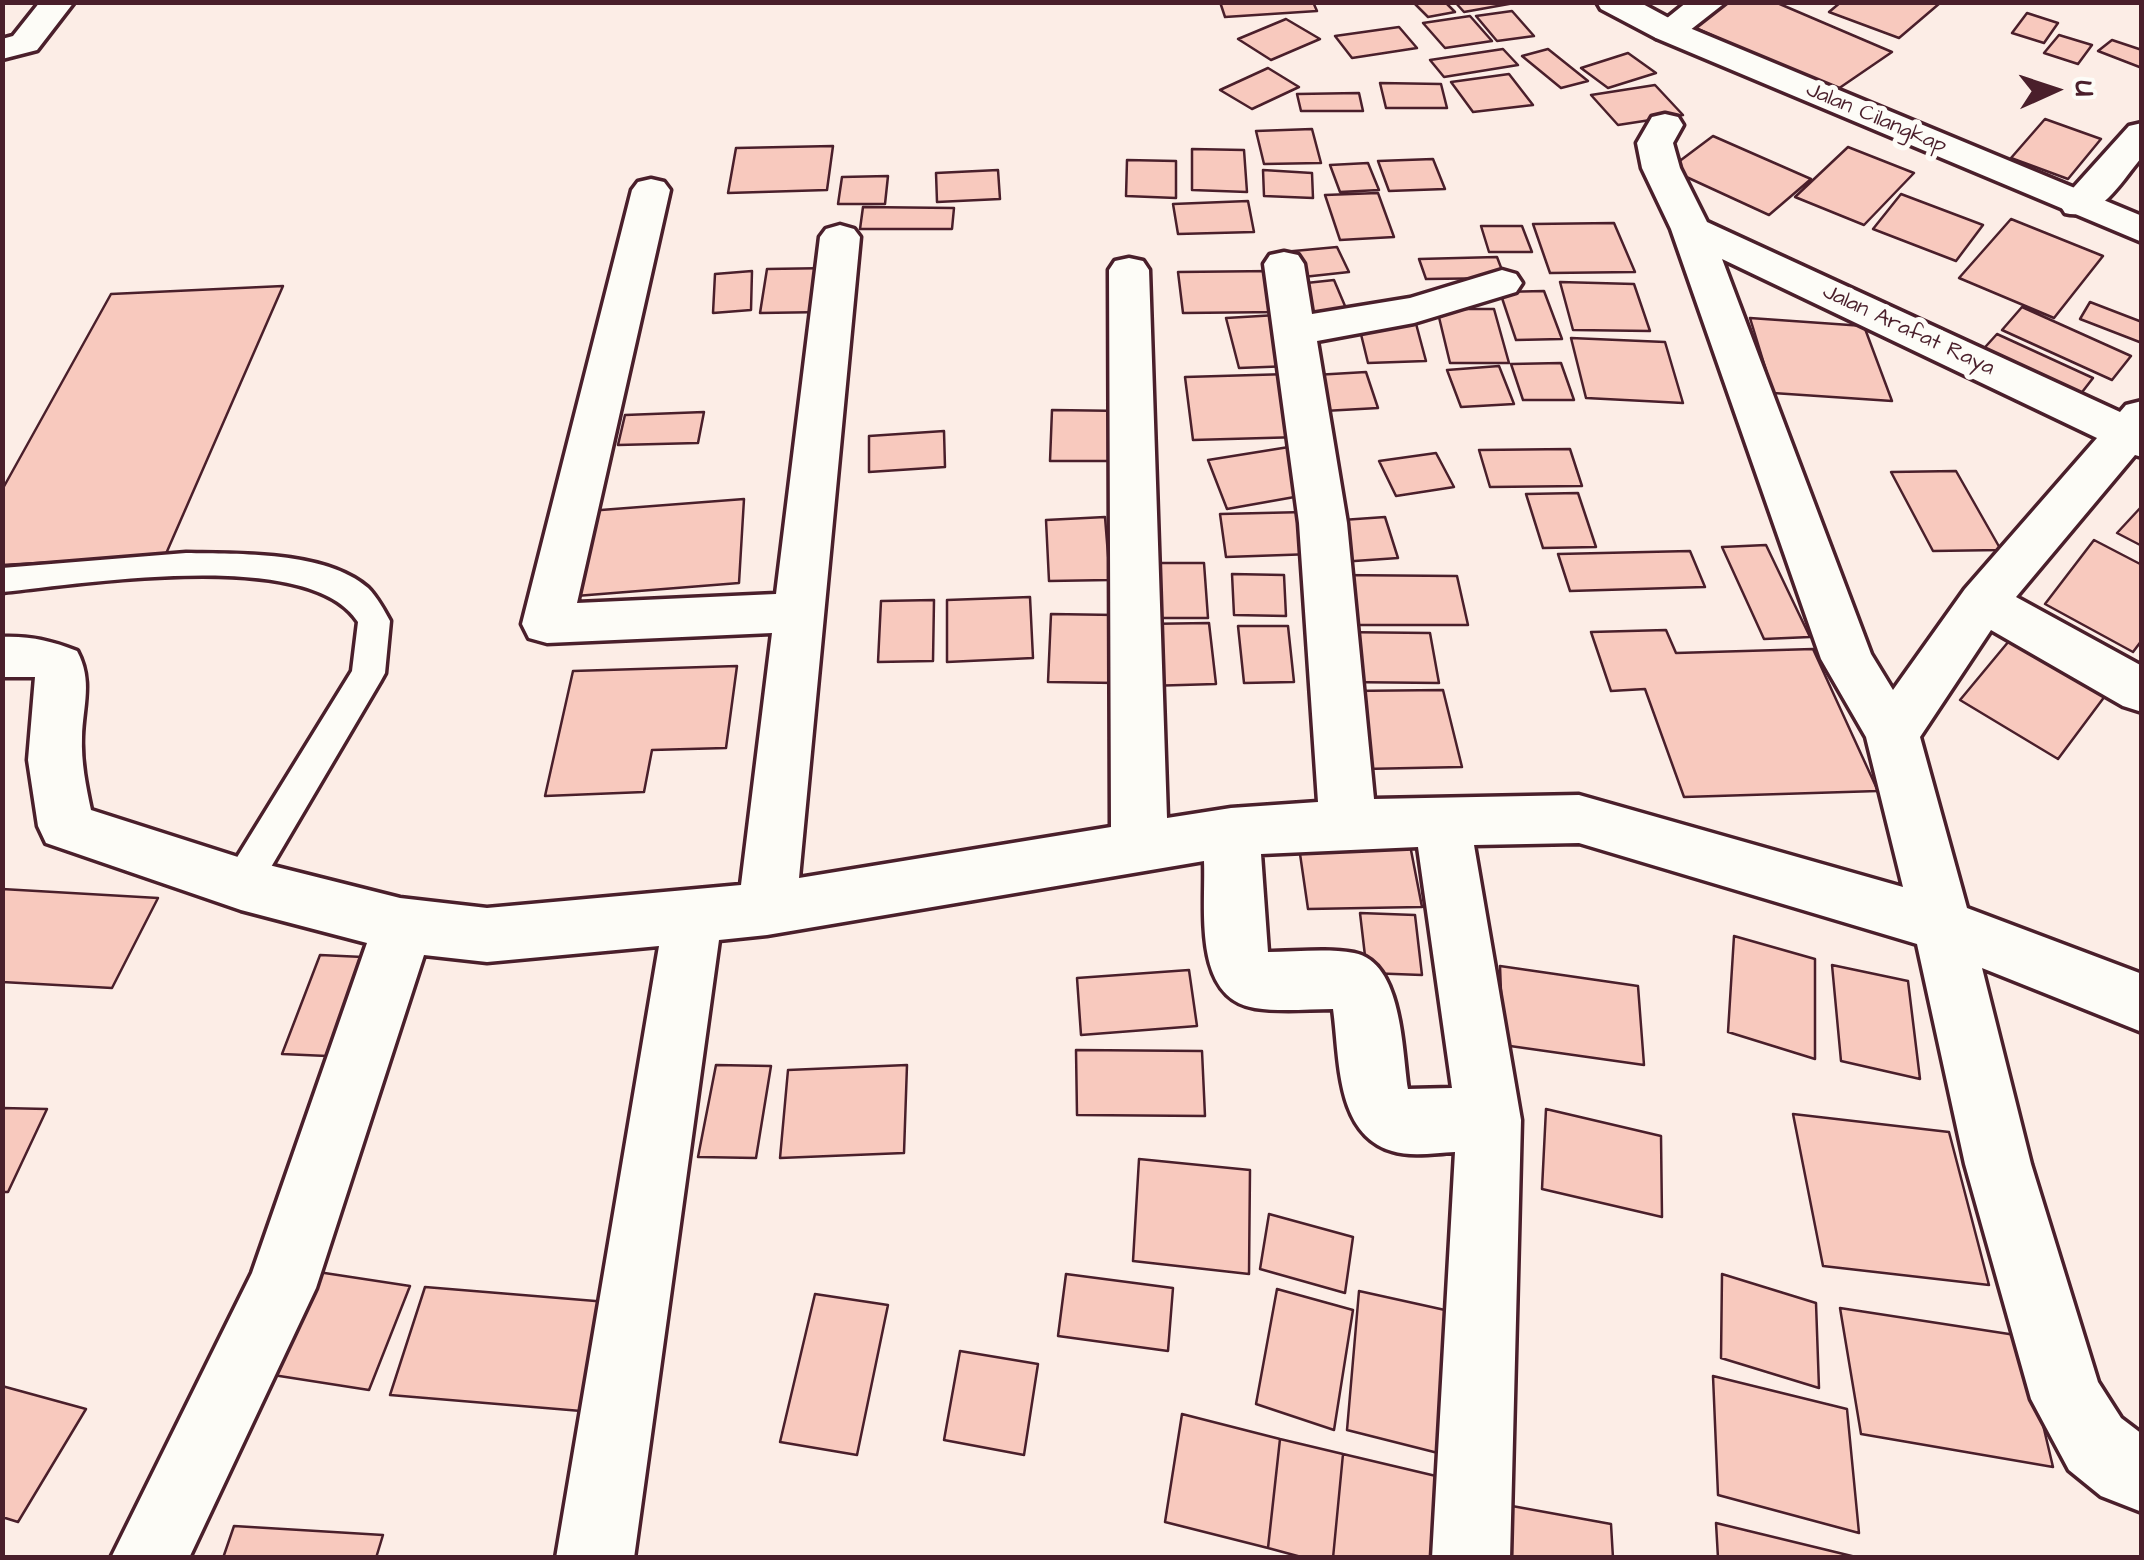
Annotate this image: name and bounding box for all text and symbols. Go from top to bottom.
north arrow [2004,40,2104,140]
street label: Jalan Cilangkap [1802,78,1950,160]
text: U [2065,80,2104,97]
street label: Jalan Arafat Raya [1818,280,1998,382]

